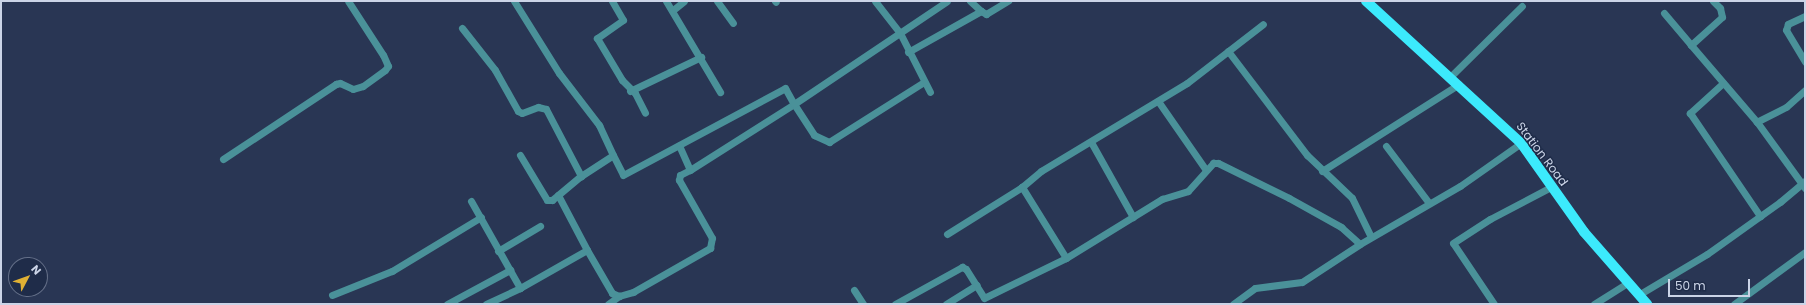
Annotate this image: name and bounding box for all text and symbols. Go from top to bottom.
street label: Station Road [1513,119,1571,189]
north arrow [8,257,48,297]
text: N [28,261,45,278]
scale bar [1670,271,1752,297]
text: 50 m [1675,277,1706,294]

